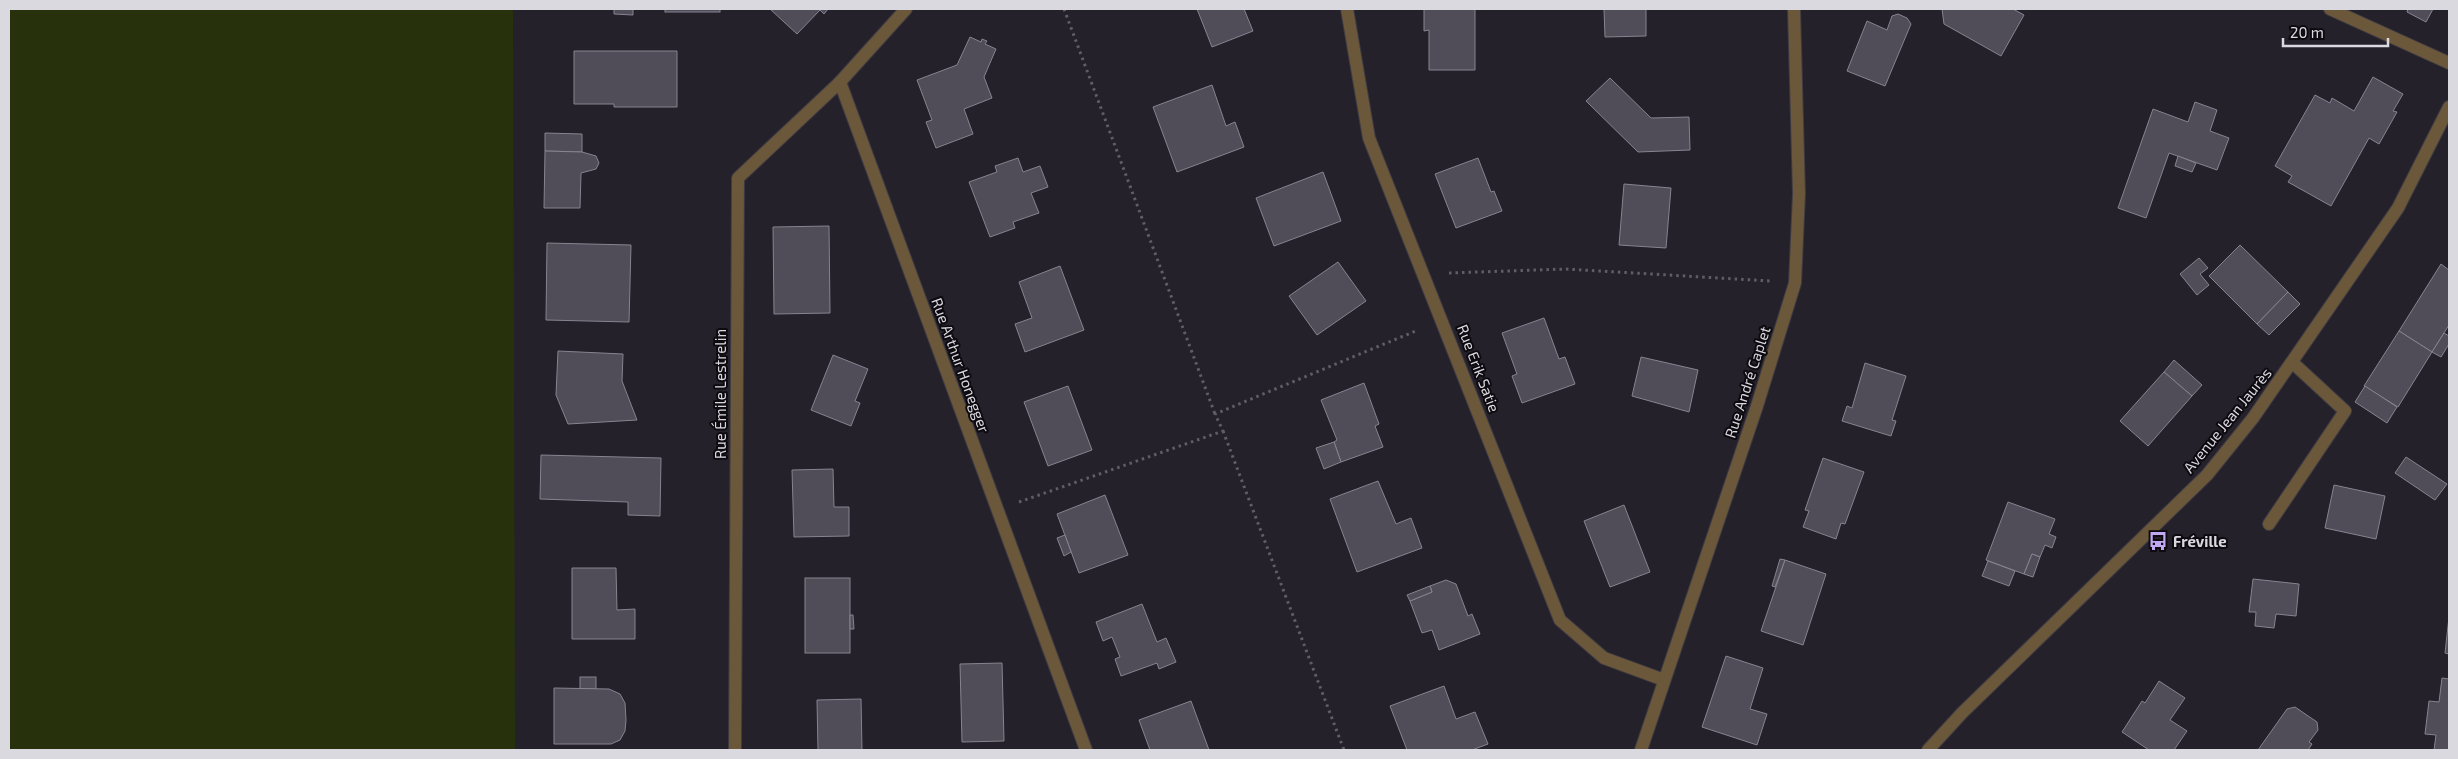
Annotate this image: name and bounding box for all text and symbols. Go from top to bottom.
scale bar [2283,15,2388,47]
text: 20 m [2290,23,2324,41]
street label: Rue Arthur Honegger [928,295,994,435]
street label: Rue Erik Satie [1454,322,1504,414]
street label: Rue André Caplet [1720,324,1774,440]
street label: Rue Émile Lestrelin [711,329,729,459]
street label: Avenue Jean Jaurès [2179,364,2275,476]
bus stop icon: Fréville [2147,530,2169,552]
place label: Fréville [2173,532,2227,550]

